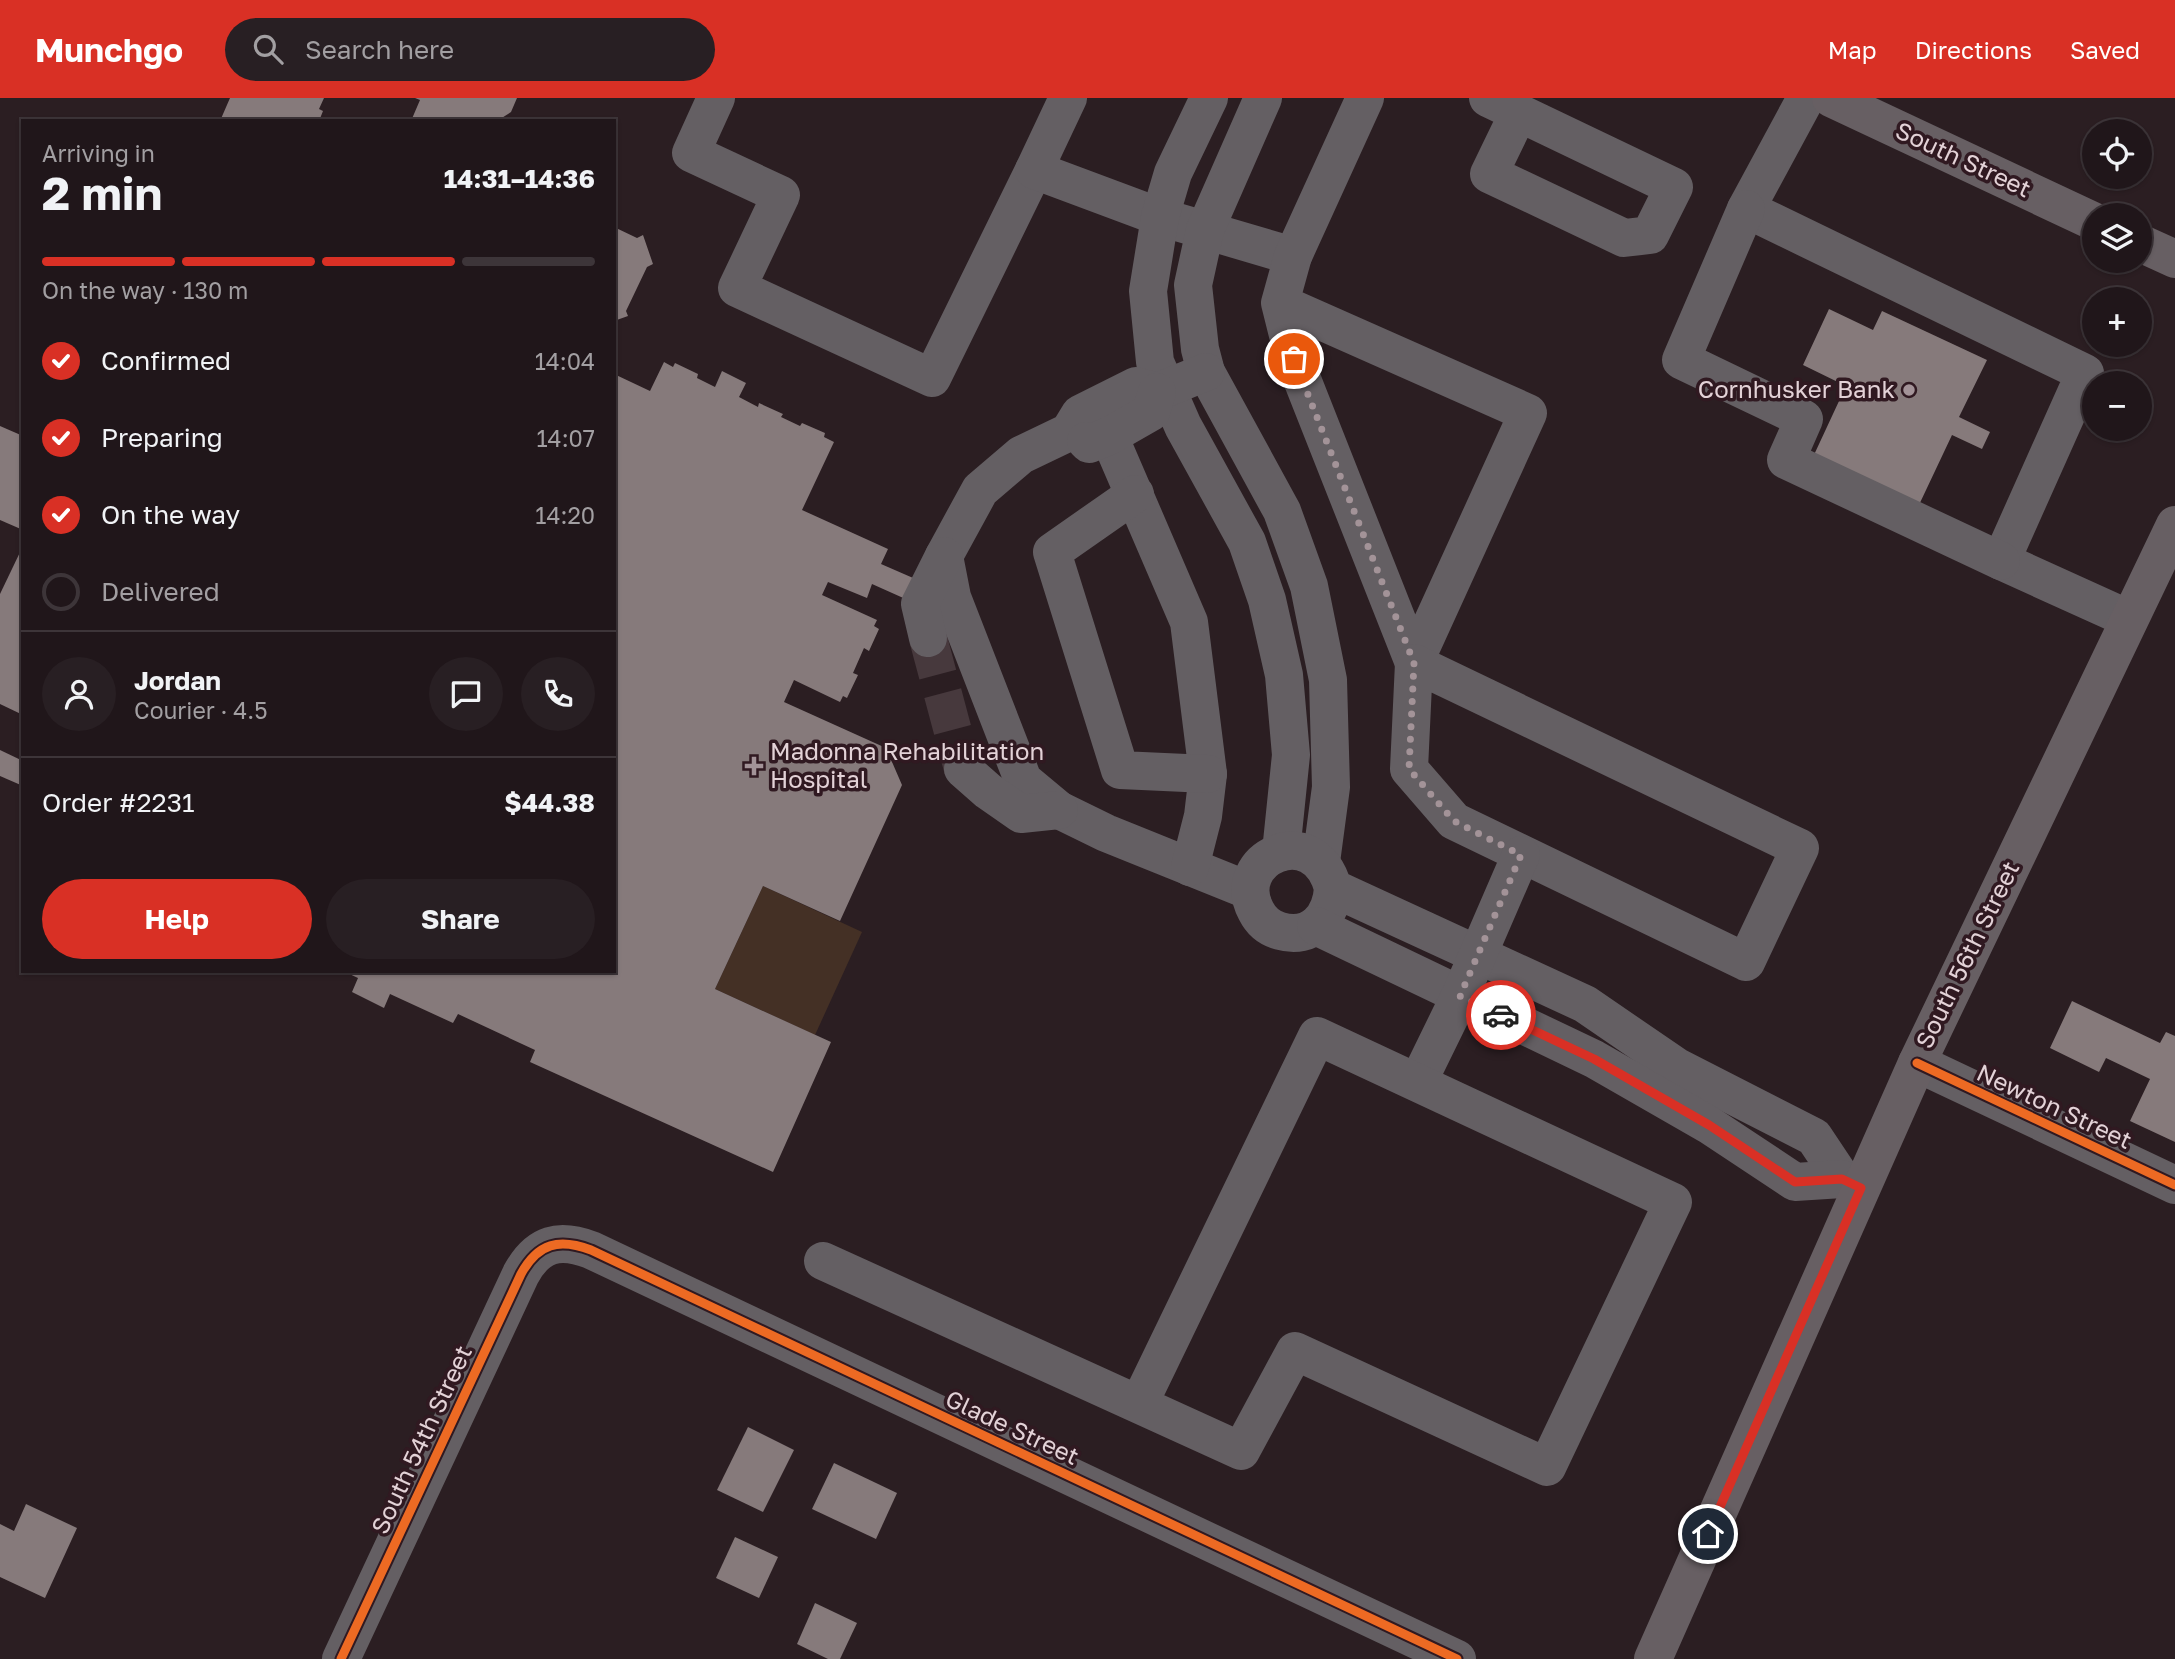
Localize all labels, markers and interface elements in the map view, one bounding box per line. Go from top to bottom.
search box [225,18,715,81]
text: Munchgo [35,30,183,69]
icon: search [249,30,287,68]
text: Search here [305,34,454,65]
text: Map [1828,35,1877,64]
text: Directions [1915,35,2032,64]
text: Saved [2070,35,2140,64]
street label: South Street [1891,115,2036,203]
map controls [2082,119,2152,441]
button: locate [2082,119,2152,189]
text: Arriving in [42,139,155,167]
text: 14:31–14:36 [444,163,595,194]
text: 2 min [42,165,162,220]
button: layers [2082,203,2152,273]
text: On the way · 130 m [42,276,248,304]
button: + [2082,287,2152,357]
pin [1264,329,1324,389]
icon: bag [1275,340,1313,378]
icon: check [42,342,80,380]
text: Confirmed [101,345,231,376]
text: 14:04 [535,347,595,375]
button: − [2082,371,2152,441]
place label: Cornhusker Bank [1698,374,1895,403]
marker: Cornhusker Bank [1901,382,1917,398]
icon: check [42,419,80,457]
text: Preparing [101,422,223,453]
text: 14:07 [536,424,595,452]
icon: check [42,496,80,534]
text: On the way [101,499,240,530]
text: 14:20 [535,501,595,529]
text: Delivered [101,576,220,607]
button: person [42,657,116,731]
button: chat [429,657,503,731]
button: phone [521,657,595,731]
text: Jordan [134,665,221,696]
text: Courier · 4.5 [134,696,267,724]
place label: Madonna Rehabilitation Hospital [770,736,1044,793]
marker: Madonna Rehabilitation Hospital [744,756,764,776]
text: Order #2231 [42,787,195,818]
text: $44.38 [504,787,595,818]
street label: South 56th Street [1909,856,2025,1053]
button: Help [42,879,312,959]
button: Share [326,879,595,959]
courier [1466,980,1536,1050]
icon: car [1482,996,1520,1034]
street label: Newton Street [1973,1057,2137,1154]
street label: South 54th Street [364,1341,477,1538]
street label: Glade Street [941,1383,1084,1470]
pin [1678,1504,1738,1564]
icon: home [1689,1515,1727,1553]

